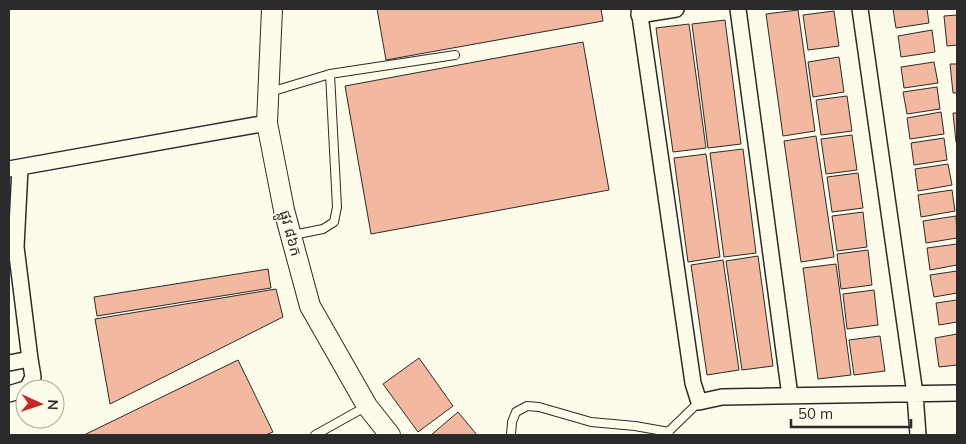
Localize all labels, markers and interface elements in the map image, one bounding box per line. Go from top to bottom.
street label: ផ្លូវ ៨៦ក [271,208,306,259]
north arrow [15,379,65,429]
scale bar [791,396,911,428]
text: N [44,399,62,410]
text: 50 m [798,404,833,423]

